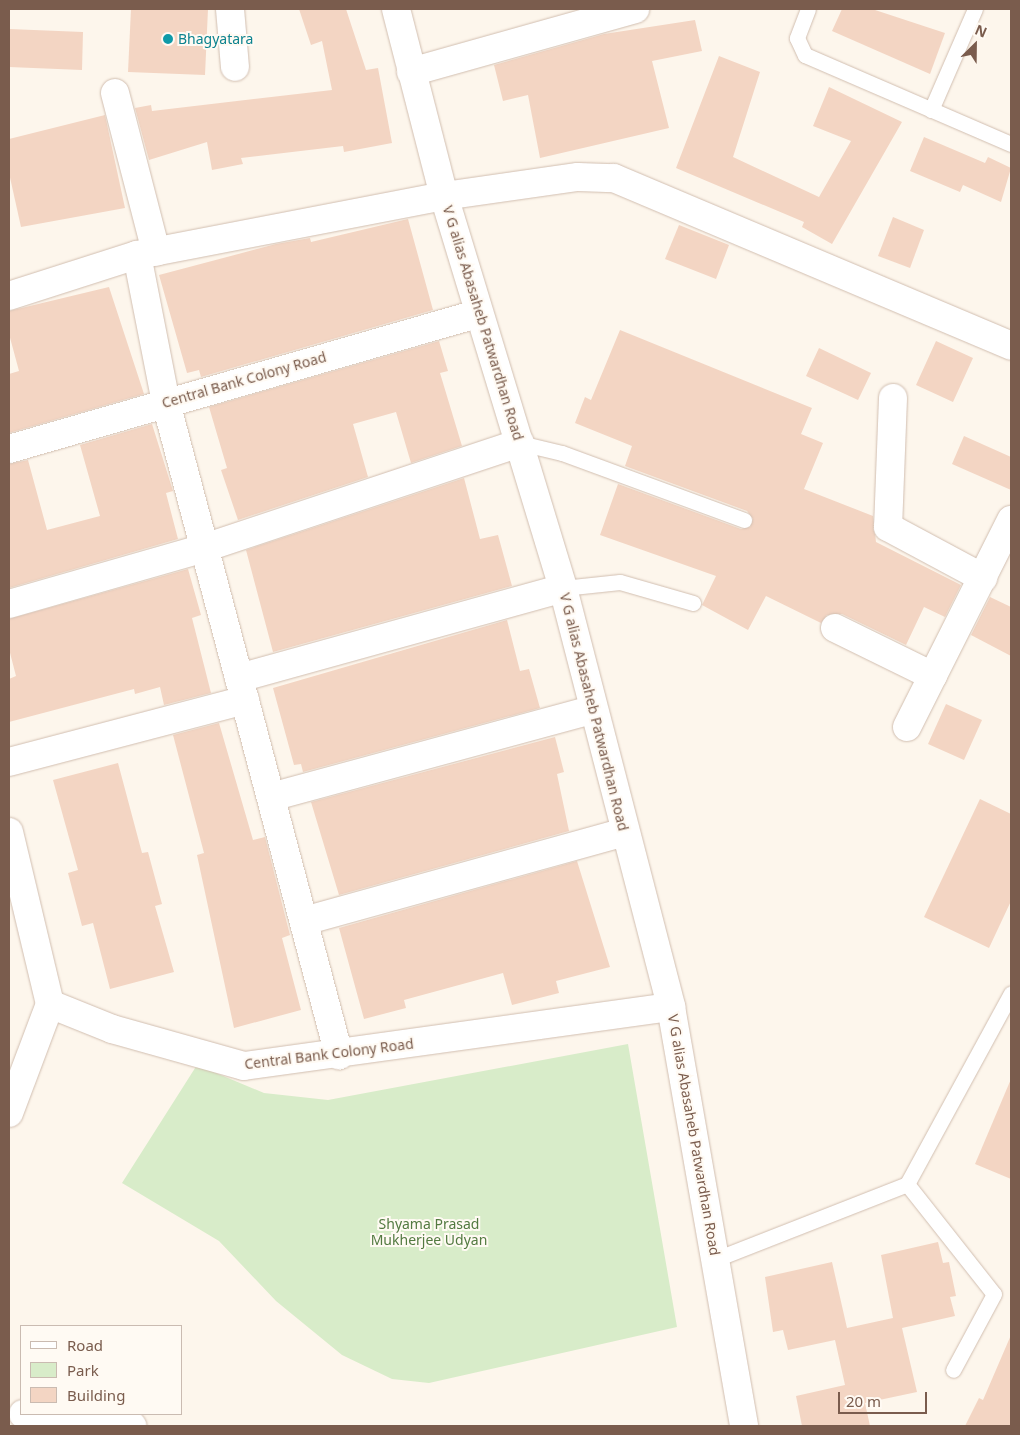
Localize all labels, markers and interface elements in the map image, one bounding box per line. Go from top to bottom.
north arrow [950,20,1000,70]
text: N [972,20,990,42]
place label: Bhagyatara [178,31,253,47]
marker: Bhagyatara [162,33,174,45]
street label: V G alias Abasaheb Patwardhan Road [439,204,527,442]
street label: Central Bank Colony Road [160,348,328,412]
street label: V G alias Abasaheb Patwardhan Road [556,591,632,833]
street label: V G alias Abasaheb Patwardhan Road [664,1013,724,1257]
street label: Central Bank Colony Road [243,1035,415,1073]
park label: Shyama Prasad Mukherjee Udyan [371,1216,487,1248]
legend [20,1325,182,1415]
text: Road [67,1335,103,1355]
text: Park [67,1360,99,1380]
scale bar [840,1382,929,1414]
text: Building [67,1385,125,1405]
text: 20 m [846,1391,881,1411]

